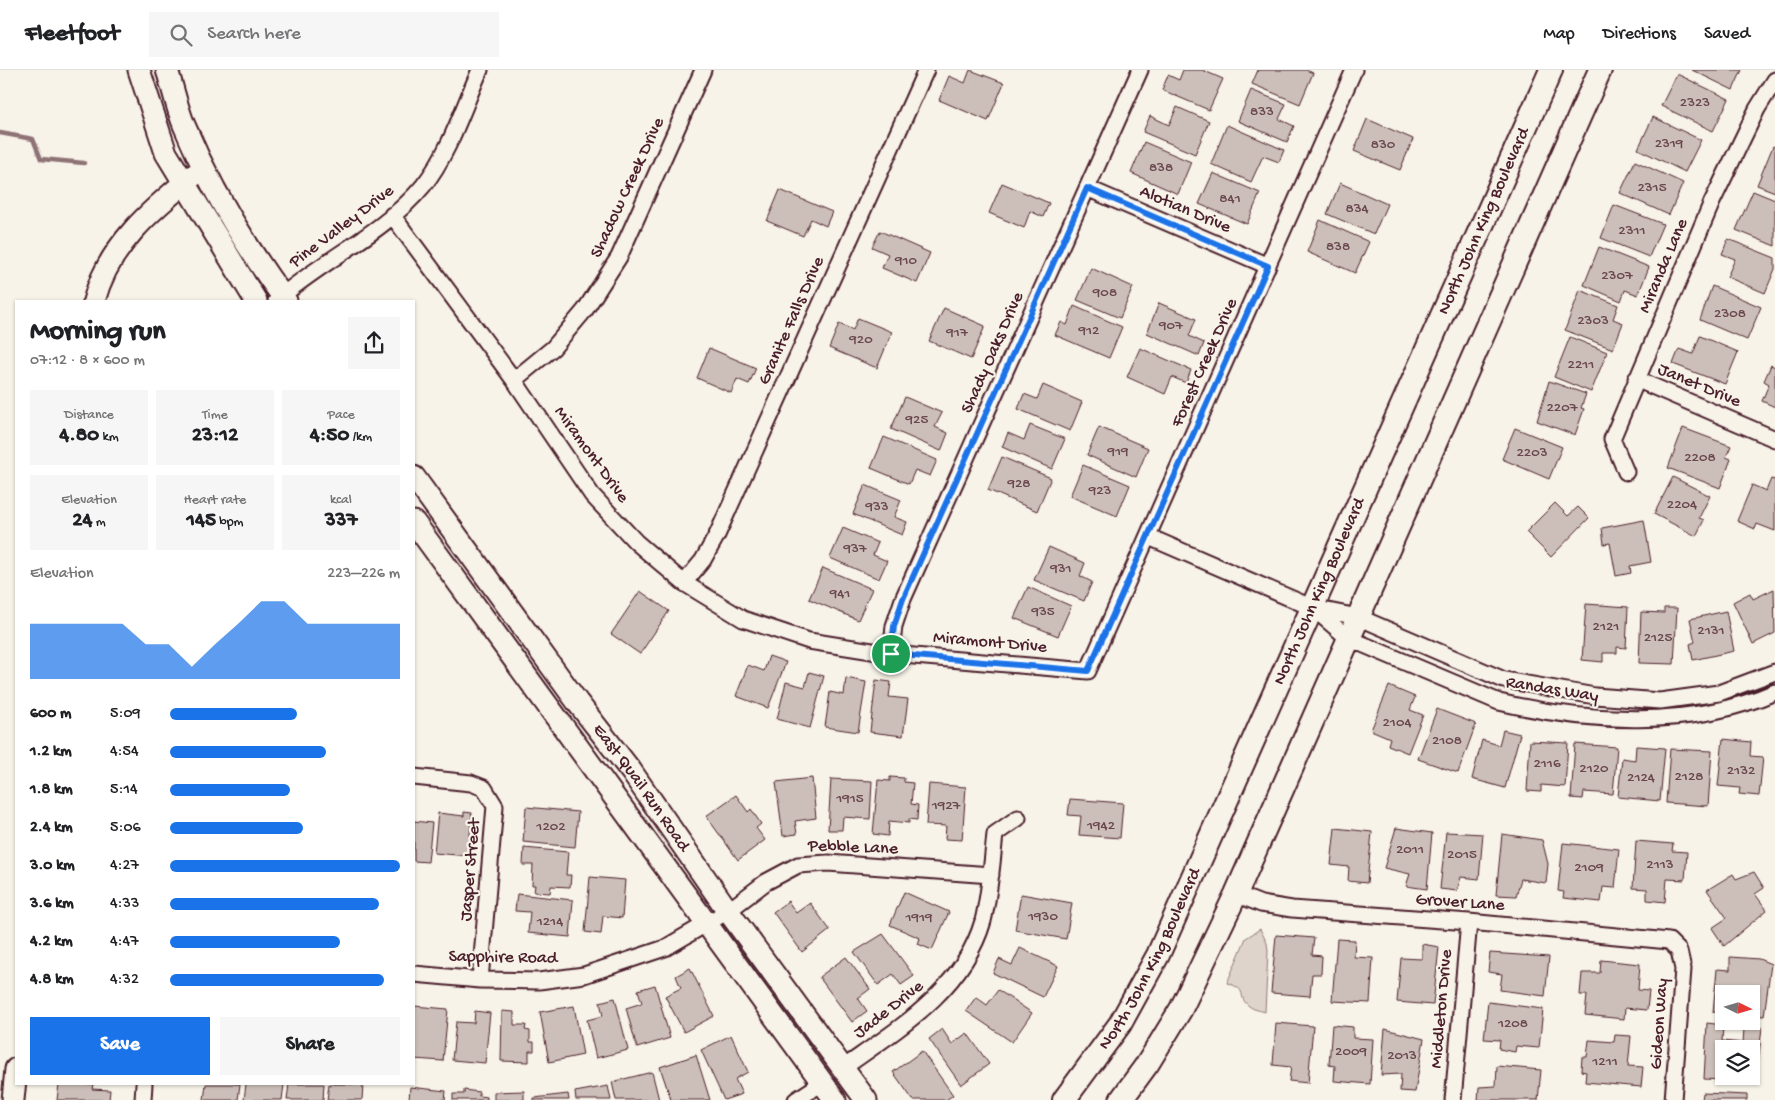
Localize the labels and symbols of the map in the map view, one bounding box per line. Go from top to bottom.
house number: 2323 [1680,94,1710,112]
house number: 833 [1250,103,1274,121]
street label: Shadow Creek Drive [586,114,670,261]
street label: North John King Boulevard [1433,123,1535,318]
house number: 2319 [1655,135,1684,153]
house number: 830 [1371,136,1396,154]
house number: 838 [1149,159,1173,177]
house number: 2315 [1637,179,1667,197]
street label: Pine Valley Drive [285,180,399,274]
street label: Alotian Drive [1136,181,1234,239]
house number: 841 [1219,190,1241,208]
house number: 834 [1345,200,1369,218]
street label: Miranda Lane [1635,215,1694,316]
house number: 2311 [1618,222,1646,240]
house number: 838 [1326,238,1350,256]
house number: 910 [894,252,918,270]
street label: Granite Falls Drive [754,253,830,388]
house number: 2307 [1601,267,1634,285]
house number: 908 [1092,284,1117,302]
street label: Shady Oaks Drive [957,288,1029,417]
street label: Forest Creek Drive [1167,295,1243,432]
house number: 2308 [1714,305,1746,323]
house number: 2303 [1577,312,1609,330]
house number: 907 [1158,317,1184,335]
house number: 912 [1078,322,1099,340]
house number: 917 [945,324,969,342]
house number: 920 [848,331,873,349]
house number: 2211 [1568,356,1594,374]
street label: Janet Drive [1654,359,1744,413]
house number: 2207 [1546,399,1579,417]
street label: Miramont Drive [549,403,633,508]
house number: 925 [905,411,928,429]
house number: 919 [1106,443,1129,461]
house number: 2203 [1516,444,1548,462]
house number: 2208 [1684,449,1716,467]
house number: 928 [1006,475,1031,493]
house number: 923 [1088,482,1112,500]
street label: North John King Boulevard [1269,493,1371,688]
house number: 2204 [1667,496,1697,514]
house number: 933 [864,498,889,516]
house number: 937 [842,540,868,558]
house number: 931 [1049,560,1072,578]
house number: 941 [829,585,850,603]
house number: 935 [1030,603,1055,621]
house number: 2121 [1593,618,1619,636]
house number: 2131 [1697,622,1725,640]
street label: Miramont Drive [932,628,1049,659]
house number: 2125 [1644,629,1672,647]
pin [870,633,912,675]
street label: Randas Way [1504,672,1600,708]
house number: 2104 [1382,714,1412,732]
street label: East Quail Run Road [588,720,695,857]
house number: 2108 [1432,732,1462,750]
house number: 2116 [1533,755,1561,773]
house number: 2120 [1579,760,1609,778]
house number: 2132 [1727,762,1755,780]
house number: 2128 [1675,768,1703,786]
house number: 2124 [1627,769,1655,787]
house number: 1915 [835,790,864,808]
house number: 1927 [931,797,962,815]
street label: Jasper Street [456,816,486,922]
house number: 1942 [1086,817,1115,835]
house number: 1202 [535,818,566,836]
street label: Pebble Lane [807,836,899,860]
house number: 2011 [1396,841,1424,859]
house number: 2015 [1447,846,1477,864]
house number: 2113 [1646,856,1674,874]
house number: 2109 [1574,859,1604,877]
street label: North John King Boulevard [1094,864,1206,1054]
street label: Grover Lane [1415,889,1506,917]
house number: 1930 [1027,908,1058,926]
house number: 1919 [904,909,933,927]
house number: 1214 [536,913,563,931]
street label: Sapphire Road [448,947,559,969]
street label: Middleton Drive [1426,948,1458,1069]
street label: Jade Drive [850,976,929,1044]
street label: Gideon Way [1646,978,1674,1070]
north arrow [1715,985,1760,1030]
house number: 1208 [1497,1015,1528,1033]
house number: 2009 [1335,1043,1367,1061]
house number: 2013 [1387,1047,1417,1065]
house number: 1211 [1591,1053,1618,1071]

